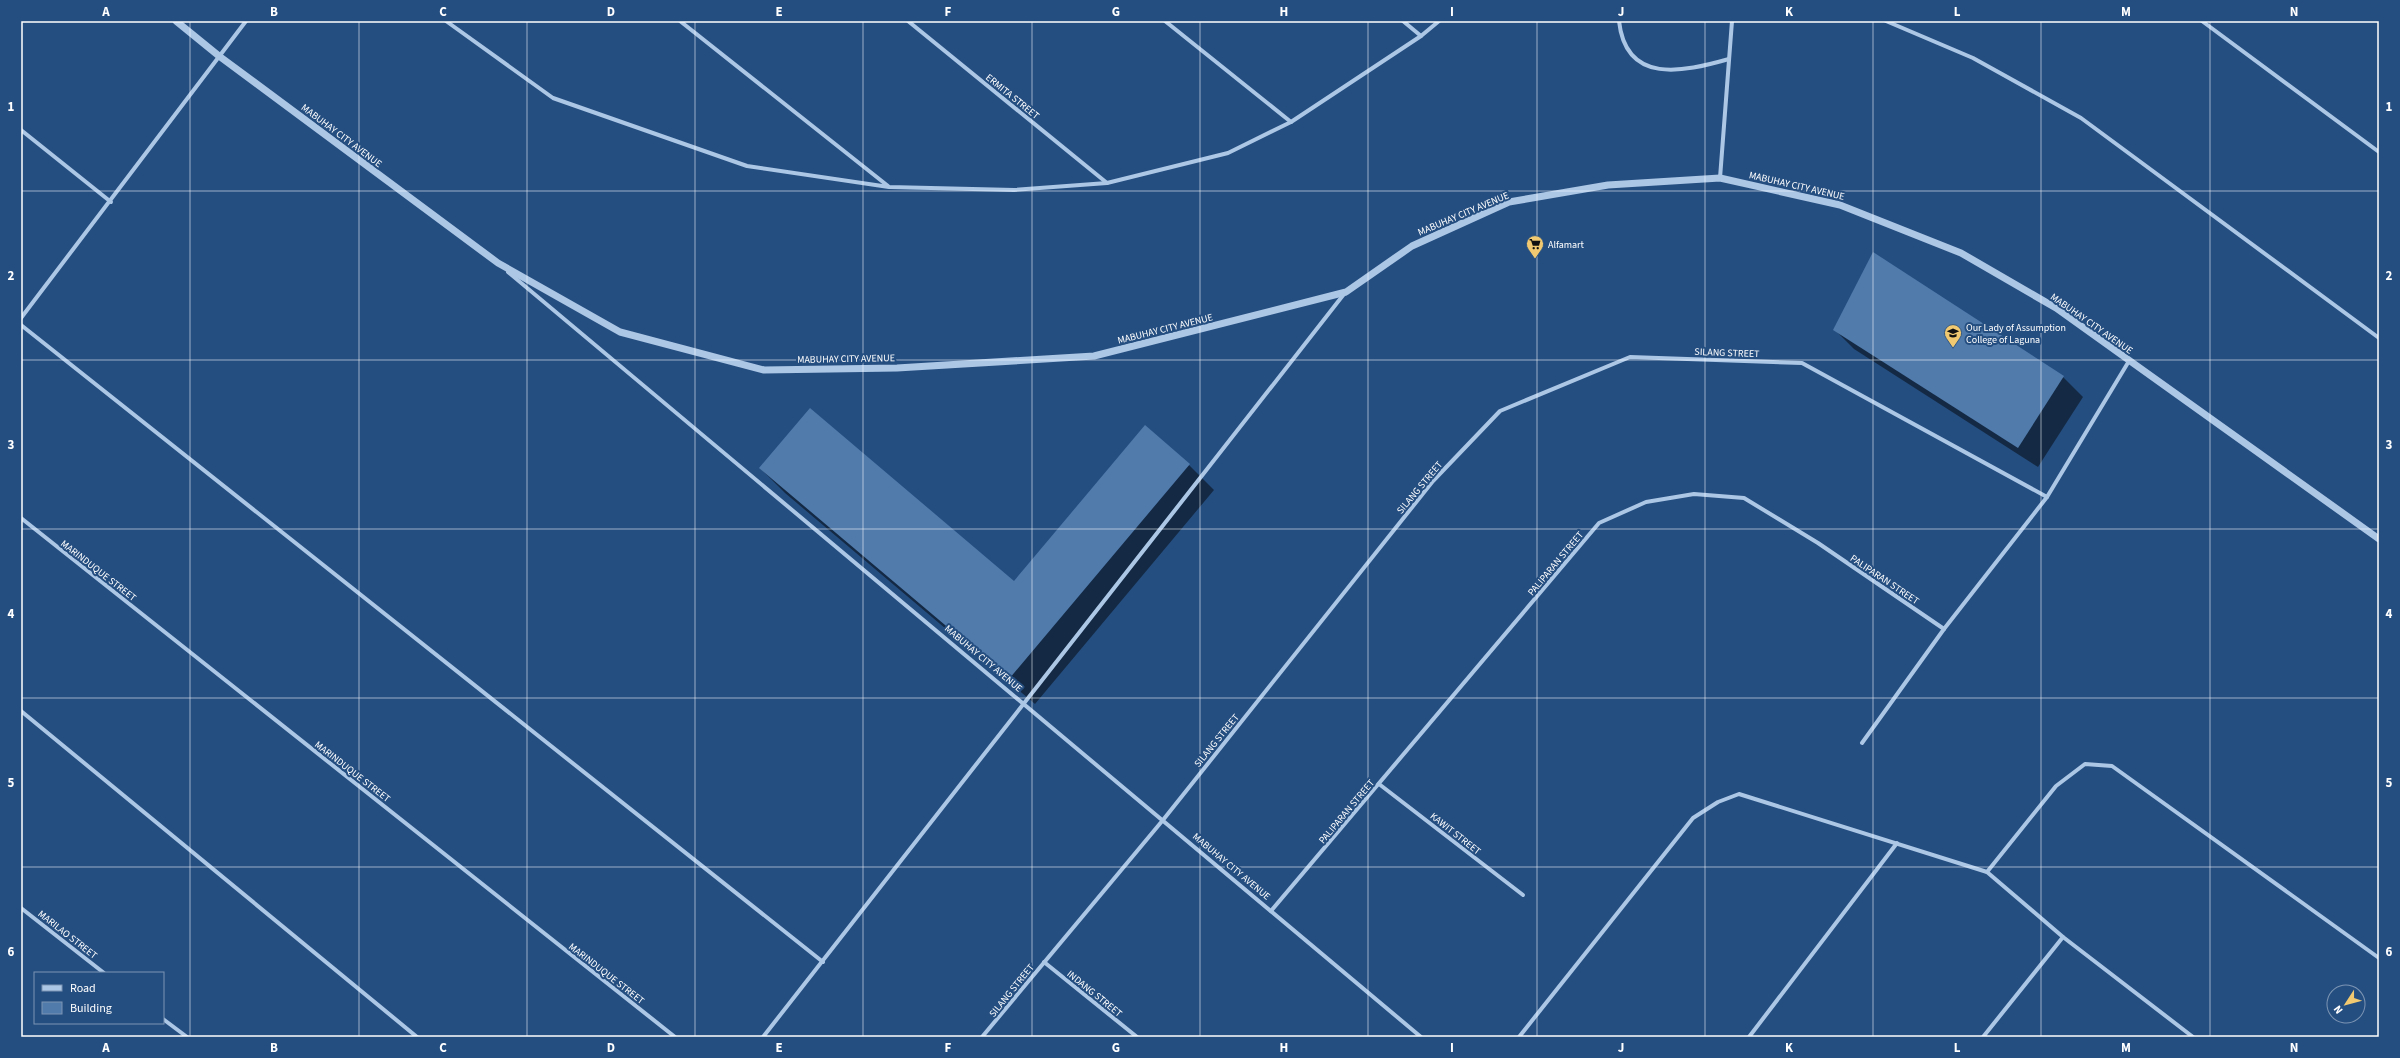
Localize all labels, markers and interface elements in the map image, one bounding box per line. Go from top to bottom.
text: A [101,3,110,21]
text: B [270,3,278,21]
text: C [439,3,447,21]
text: D [607,3,615,21]
text: E [775,3,783,21]
text: F [945,3,952,21]
text: G [1112,3,1120,21]
text: H [1280,3,1288,21]
text: I [1450,3,1454,21]
text: J [1618,3,1624,21]
text: K [1785,3,1794,21]
text: L [1954,3,1961,21]
text: M [2121,3,2131,21]
text: N [2290,3,2298,21]
street label: ERMITA STREET [983,71,1043,123]
text: 1 [8,98,15,116]
text: 1 [2386,98,2393,116]
street label: MABUHAY CITY AVENUE [298,101,385,171]
street label: MABUHAY CITY AVENUE [1748,168,1846,204]
street label: MABUHAY CITY AVENUE [1416,188,1511,239]
supermarket icon: Alfamart [1525,234,1545,259]
place label: Alfamart [1548,238,1585,252]
text: 2 [8,267,15,285]
text: 2 [2386,267,2393,285]
street label: MABUHAY CITY AVENUE [2047,290,2136,358]
street label: MABUHAY CITY AVENUE [1116,310,1214,348]
place label: Our Lady of Assumption College of Laguna [1966,321,2066,347]
school or university icon: Our Lady of Assumption College of Laguna [1943,323,1963,348]
street label: SILANG STREET [1694,345,1760,361]
street label: MABUHAY CITY AVENUE [797,351,895,367]
text: 3 [8,436,15,454]
text: 3 [2386,436,2393,454]
street label: SILANG STREET [1394,458,1446,517]
street label: PALIPARAN STREET [1525,528,1587,599]
street label: MARINDUQUE STREET [58,537,140,605]
street label: PALIPARAN STREET [1847,552,1922,608]
text: 4 [8,605,15,623]
text: 4 [2386,605,2393,623]
street label: MABUHAY CITY AVENUE [941,622,1025,696]
street label: SILANG STREET [1191,710,1243,770]
street label: MARINDUQUE STREET [312,738,394,806]
text: 5 [8,774,15,792]
text: 5 [2386,774,2393,792]
street label: PALIPARAN STREET [1316,776,1378,847]
street label: KAWIT STREET [1427,809,1484,858]
street label: MABUHAY CITY AVENUE [1189,830,1273,904]
street label: MARILAO STREET [35,907,101,963]
street label: MARINDUQUE STREET [566,940,648,1008]
text: 6 [8,943,15,961]
text: 6 [2386,943,2393,961]
street label: SILANG STREET [986,960,1038,1020]
street label: INDANG STREET [1064,967,1125,1021]
legend [34,972,164,1024]
text: Road [70,980,96,997]
north arrow [2326,984,2366,1024]
text: Building [70,1000,112,1017]
text: N [2330,1002,2347,1017]
text: A [101,1039,110,1057]
text: B [270,1039,278,1057]
text: C [439,1039,447,1057]
text: D [607,1039,615,1057]
text: E [775,1039,783,1057]
text: F [945,1039,952,1057]
text: G [1112,1039,1120,1057]
text: H [1280,1039,1288,1057]
text: I [1450,1039,1454,1057]
text: J [1618,1039,1624,1057]
text: K [1785,1039,1794,1057]
text: L [1954,1039,1961,1057]
text: M [2121,1039,2131,1057]
text: N [2290,1039,2298,1057]

